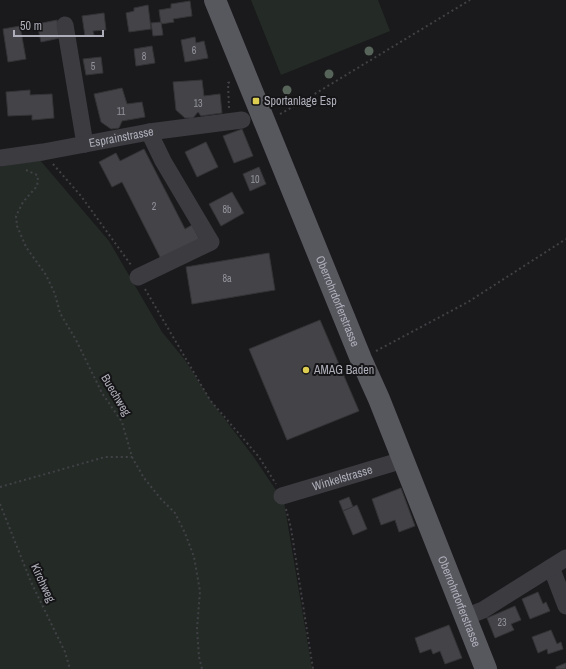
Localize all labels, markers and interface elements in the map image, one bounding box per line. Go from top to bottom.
scale bar [14,12,103,38]
text: 50 m [20,18,42,34]
house number: 6 [192,44,197,57]
house number: 8 [142,50,147,63]
house number: 5 [91,60,96,73]
place label: Sportanlage Esp [264,93,337,109]
marker: Sportanlage Esp [251,96,261,106]
house number: 13 [193,97,203,110]
house number: 11 [117,105,126,118]
street label: Esprainstrasse [87,123,155,151]
house number: 10 [250,173,260,186]
house number: 2 [152,200,157,213]
house number: 8b [222,203,232,216]
street label: Oberrohrdorferstrasse [312,253,363,349]
house number: 8a [222,272,232,285]
place label: AMAG Baden [313,362,374,378]
marker: AMAG Baden [301,365,311,375]
street label: Buechweg [97,371,135,419]
street label: Winkelstrasse [310,462,374,495]
street label: Oberrohrdorferstrasse [434,553,484,649]
street label: Kirchweg [27,561,59,605]
house number: 23 [497,616,507,629]

